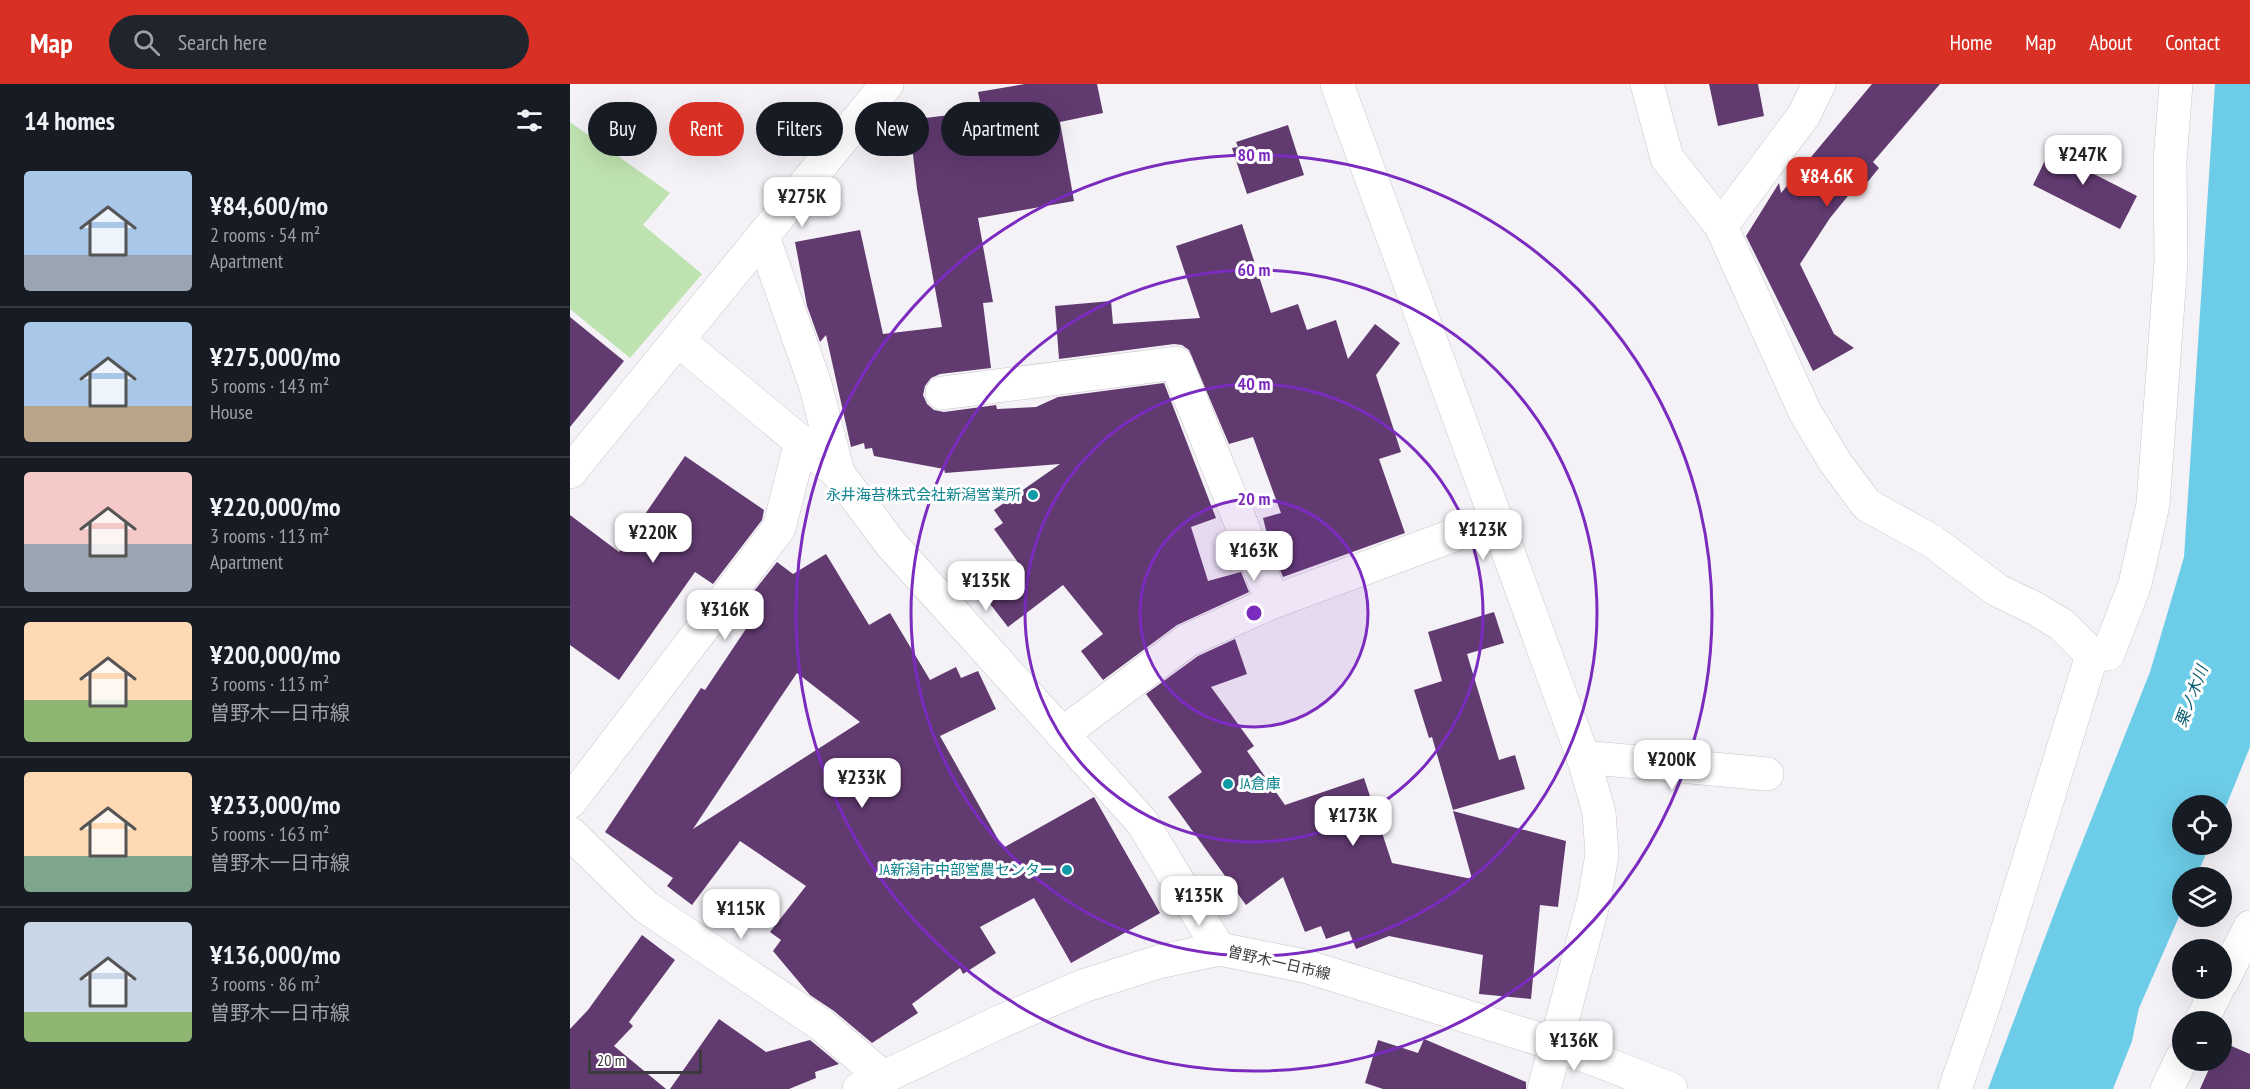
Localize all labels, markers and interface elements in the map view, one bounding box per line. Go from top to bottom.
search box [109,15,529,69]
text: Map [30,24,73,61]
icon: search [130,26,163,59]
text: Search here [178,28,267,56]
text: Home [1950,29,1992,56]
text: Map [2025,29,2056,56]
text: About [2089,29,2132,56]
text: Contact [2165,29,2220,56]
chip: Buy [588,102,657,156]
chip: Rent [669,102,744,156]
chip: Filters [756,102,843,156]
chip: New [855,102,929,156]
chip: Apartment [941,102,1060,156]
text: 14 homes [24,104,115,137]
icon: filters [513,104,546,137]
pin: ¥247K [2041,135,2125,186]
text: ¥247K [2059,141,2107,167]
text: 80 m [1238,143,1270,166]
pin: ¥84.6K [1778,157,1876,208]
text: ¥84.6K [1801,163,1853,189]
pin: ¥275K [760,177,844,228]
text: ¥275K [778,183,826,209]
text: ¥84,600/mo [210,189,328,222]
icon: home [72,195,144,267]
text: 2 rooms · 54 m² [210,222,320,248]
text: Apartment [210,248,283,274]
text: 60 m [1238,258,1270,281]
text: ¥275,000/mo [210,340,341,373]
icon: home [72,346,144,418]
text: 40 m [1238,372,1270,395]
text: 5 rooms · 143 m² [210,373,329,399]
text: House [210,399,253,425]
place label: 永井海苔株式会社新潟営業所 [826,485,1021,504]
text: 20 m [1238,487,1270,510]
marker: 永井海苔株式会社新潟営業所 [1026,488,1040,502]
text: ¥220,000/mo [210,490,341,523]
icon: home [72,496,144,568]
pin: ¥123K [1441,510,1525,561]
pin: ¥220K [611,513,695,564]
text: ¥123K [1459,516,1507,542]
text: ¥220K [629,519,677,545]
text: 3 rooms · 113 m² [210,523,329,549]
pin: ¥163K [1212,531,1296,582]
text: ¥163K [1230,537,1278,563]
text: Apartment [210,549,283,575]
pin: ¥135K [944,561,1028,612]
text: ¥135K [962,567,1010,593]
pin: ¥316K [683,590,767,641]
text: ¥316K [701,596,749,622]
centre of rings [1244,603,1264,623]
text: ¥200,000/mo [210,638,341,671]
icon: home [72,646,144,718]
water label: 栗ノ木川 [2170,661,2213,729]
text: 3 rooms · 113 m² [210,671,329,697]
text: 曽野木一日市線 [210,700,350,726]
pin: ¥200K [1630,740,1714,791]
text: ¥200K [1648,746,1696,772]
pin: ¥233K [820,758,904,809]
text: ¥233K [838,764,886,790]
place label: JA倉庫 [1239,774,1281,793]
marker: JA倉庫 [1221,777,1235,791]
text: ¥233,000/mo [210,788,341,821]
map controls [2172,795,2232,1071]
button: locate [2172,795,2232,855]
icon: home [72,796,144,868]
pin: ¥173K [1311,796,1395,847]
text: ¥173K [1329,802,1377,828]
text: 5 rooms · 163 m² [210,821,329,847]
text: 曽野木一日市線 [210,850,350,876]
place label: JA新潟市中部営農センター [878,860,1055,879]
marker: JA新潟市中部営農センター [1060,863,1074,877]
button: layers [2172,867,2232,927]
pin: ¥135K [1157,876,1241,927]
text: ¥135K [1175,882,1223,908]
pin: ¥115K [699,889,783,940]
text: ¥115K [717,895,765,921]
text: ¥136,000/mo [210,938,341,971]
button: + [2172,939,2232,999]
street label: 曽野木一日市線 [1226,941,1332,984]
icon: home [72,946,144,1018]
text: 3 rooms · 86 m² [210,971,320,997]
text: 曽野木一日市線 [210,1000,350,1026]
button: − [2172,1011,2232,1071]
pin: ¥136K [1532,1021,1616,1072]
text: ¥136K [1550,1027,1598,1053]
scale bar [588,1047,702,1074]
text: 20 m [597,1050,625,1070]

